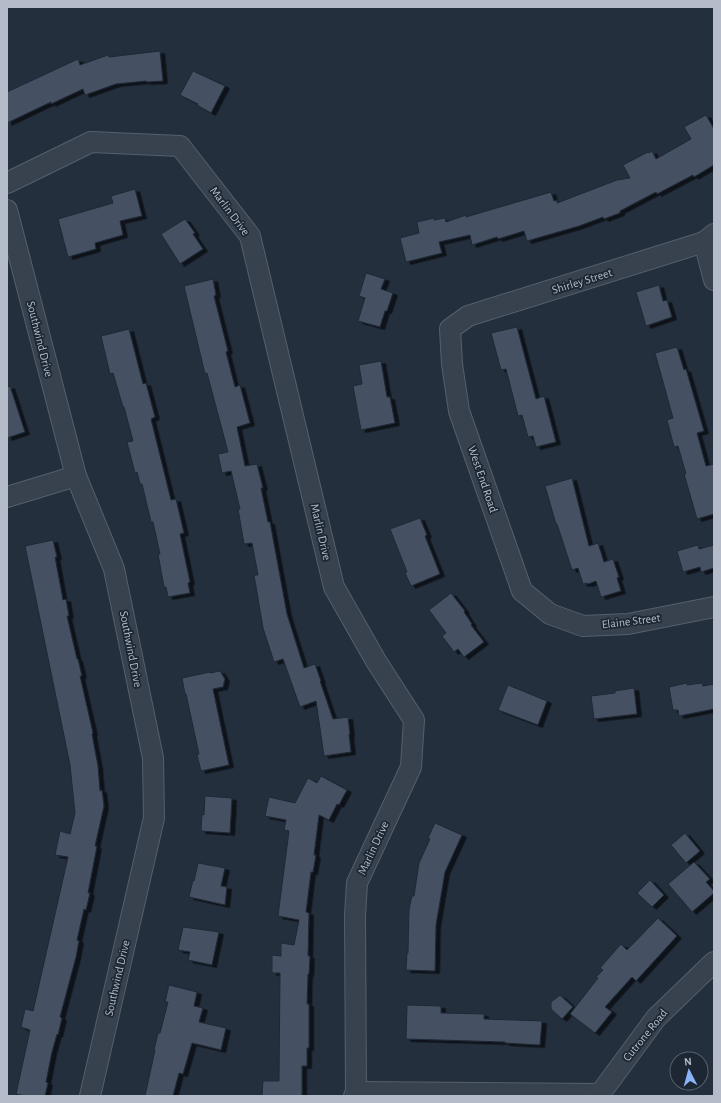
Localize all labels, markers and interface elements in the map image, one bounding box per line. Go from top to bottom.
street label: Marlin Drive [208,184,252,238]
street label: Shirley Street [550,266,614,297]
street label: Southwind Drive [25,300,55,378]
street label: West End Road [466,444,500,514]
street label: Marlin Drive [309,503,333,561]
street label: Southwind Drive [118,610,144,688]
street label: Elaine Street [601,611,661,631]
street label: Marlin Drive [355,819,391,877]
street label: Southwind Drive [102,939,132,1017]
street label: Cutrone Road [620,1007,670,1063]
north arrow [669,1051,709,1091]
text: N [684,1056,692,1067]

